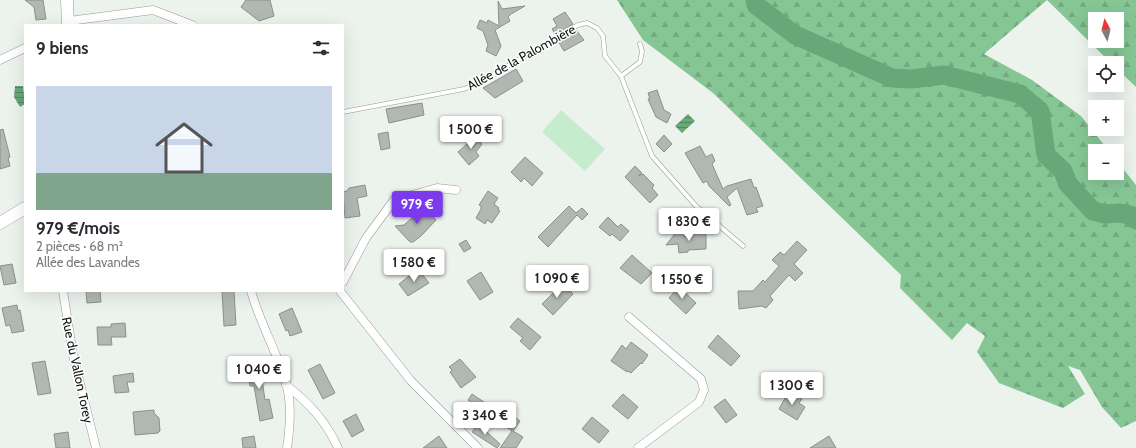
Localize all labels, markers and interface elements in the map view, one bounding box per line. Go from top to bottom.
north arrow [1088,12,1124,48]
map controls [1088,12,1124,180]
street label: Allée de la Palombière [464,20,578,93]
icon: filters [310,37,332,59]
text: 9 biens [36,38,89,58]
button: locate [1088,56,1124,92]
button: + [1088,100,1124,136]
icon: home [148,112,220,184]
pin: 1 500 € [434,116,508,150]
text: 1 500 € [449,121,493,137]
button: − [1088,144,1124,180]
pin: 979 € [389,191,445,225]
text: 979 € [401,196,433,212]
pin: 1 830 € [652,208,726,242]
text: 1 830 € [667,213,711,229]
text: 979 €/mois [36,218,120,238]
text: 2 pièces · 68 m² [36,238,123,254]
pin: 1 580 € [377,249,451,283]
text: Allée des Lavandes [36,254,140,270]
text: 1 580 € [393,254,436,270]
pin: 1 090 € [520,265,594,299]
pin: 1 550 € [645,266,719,300]
text: 1 090 € [535,270,579,286]
text: 1 550 € [661,271,703,287]
street label: Rue du Vallon Torey [59,315,97,425]
pin: 1 040 € [222,356,296,390]
text: 1 040 € [236,361,282,377]
pin: 1 300 € [755,372,829,406]
text: 1 300 € [770,377,814,393]
pin: 3 340 € [448,402,522,436]
text: 3 340 € [462,407,508,423]

